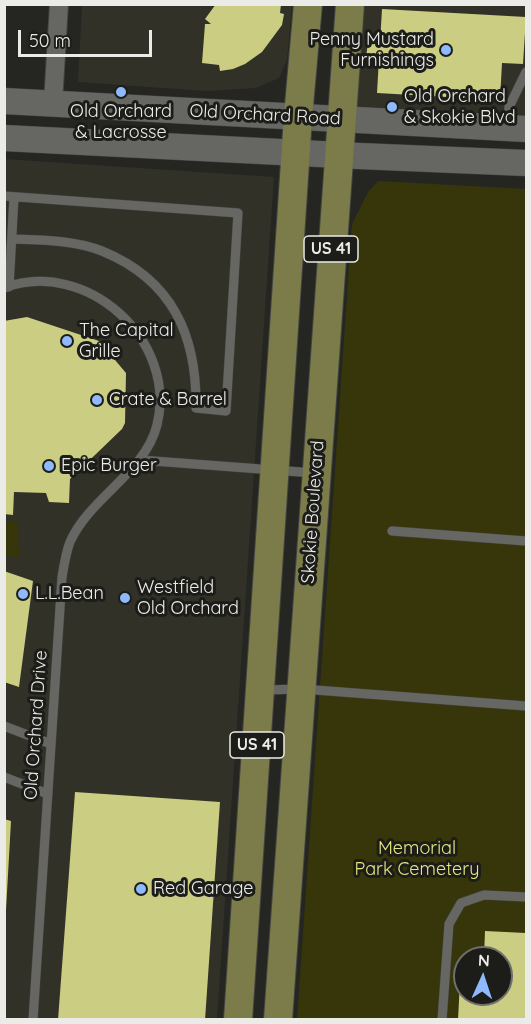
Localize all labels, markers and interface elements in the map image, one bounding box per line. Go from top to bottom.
scale bar [21,18,154,56]
text: 50 m [29,29,71,52]
place label: Penny Mustard Furnishings [309,29,434,72]
marker: Penny Mustard Furnishings [439,43,453,57]
marker: Old Orchard & Lacrosse [114,85,128,99]
place label: Old Orchard & Skokie Blvd [404,86,516,128]
street label: Old Orchard Road [189,100,341,130]
marker: Old Orchard & Skokie Blvd [385,100,399,114]
place label: Old Orchard & Lacrosse [70,101,172,144]
road number: US 41 [304,236,358,262]
place label: The Capital Grille [79,320,174,362]
marker: The Capital Grille [60,334,74,348]
place label: Crate & Barrel [109,389,227,411]
marker: Crate & Barrel [90,393,104,407]
street label: Skokie Boulevard [297,440,329,584]
place label: Epic Burger [61,455,157,477]
marker: Epic Burger [42,459,56,473]
place label: Westfield Old Orchard [137,577,239,620]
place label: L.L.Bean [35,583,104,605]
marker: L.L.Bean [16,587,30,601]
marker: Westfield Old Orchard [118,591,132,605]
street label: Old Orchard Drive [20,649,52,801]
road number: US 41 [230,732,284,758]
park label: Memorial Park Cemetery [355,838,479,880]
place label: Red Garage [153,878,253,900]
marker: Red Garage [134,882,148,896]
north arrow [453,946,513,1006]
text: N [477,950,490,970]

